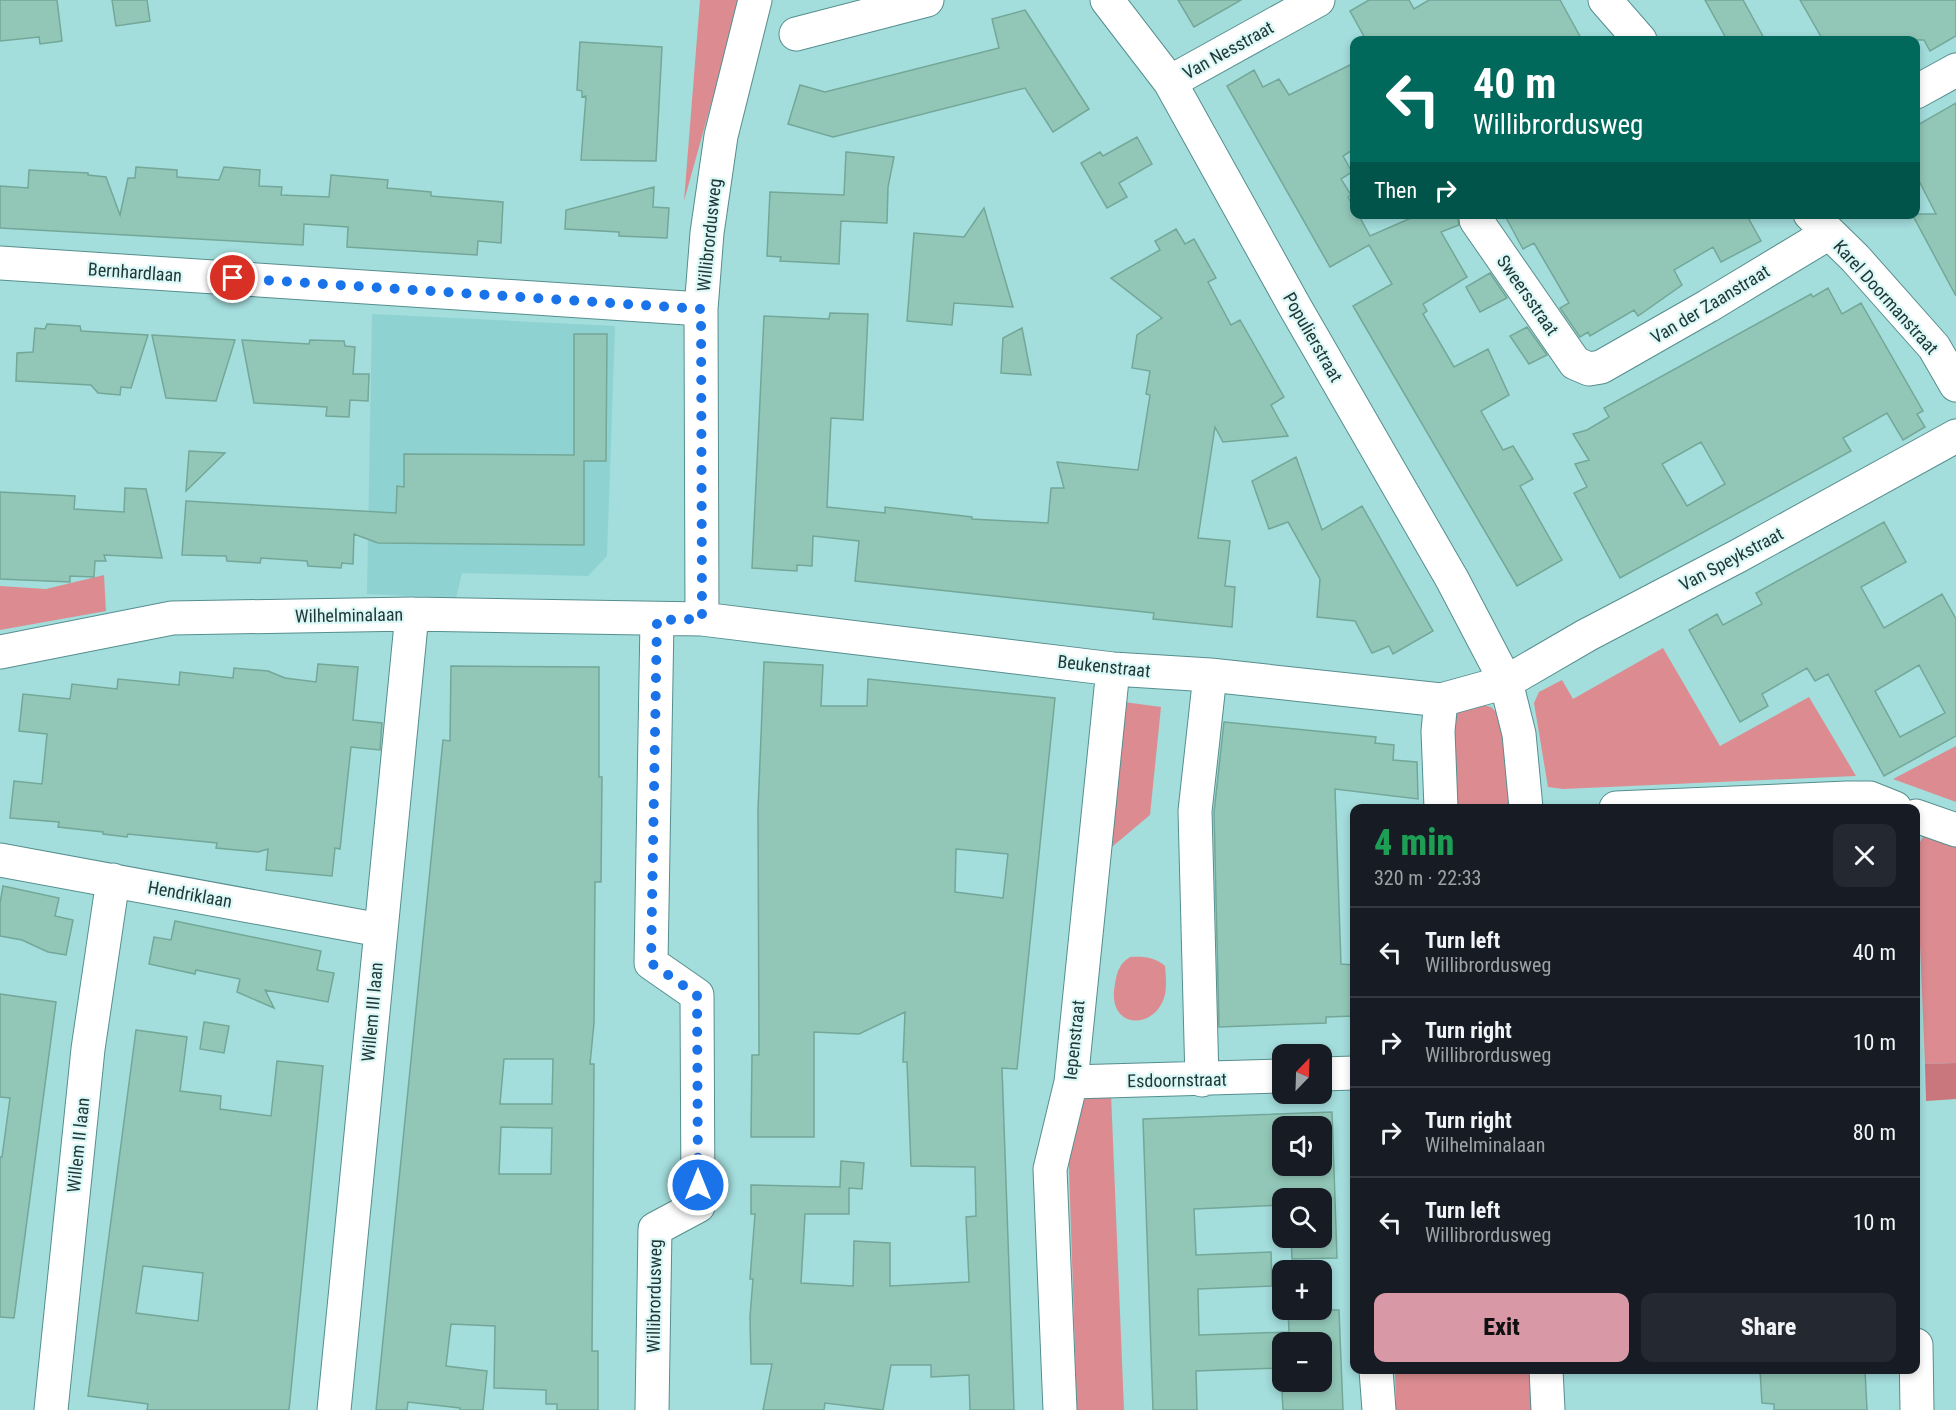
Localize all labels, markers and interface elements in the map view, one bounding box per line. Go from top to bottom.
street label: Van Nesstraat [1179,17,1277,83]
text: 40 m [1473,59,1556,108]
icon: left [1374,60,1452,138]
text: Willibrordusweg [1473,109,1643,141]
icon: right [1429,174,1462,207]
street label: Willibrordusweg [693,177,725,293]
text: Then [1374,178,1417,203]
street label: Karel Doormanstraat [1829,236,1943,358]
street label: Sweersstraat [1493,251,1563,339]
pin [207,252,258,303]
street label: Bernhardlaan [87,258,183,286]
street label: Van der Zaanstraat [1647,260,1773,348]
icon: arrive [216,261,249,294]
street label: Populierstraat [1279,288,1347,386]
street label: Van Speykstraat [1676,523,1786,595]
street label: Wilhelminalaan [295,604,403,626]
street label: Beukenstraat [1057,651,1151,681]
text: 4 min [1374,822,1454,864]
button: close [1833,824,1896,887]
text: 320 m · 22:33 [1374,866,1481,890]
street label: Hendriklaan [146,876,234,912]
text: Turn left [1425,928,1500,953]
icon: left [1374,936,1407,969]
text: 40 m [1853,940,1896,965]
text: Willibrordusweg [1425,953,1551,977]
street label: Willem III laan [357,961,387,1063]
street label: Iepenstraat [1059,999,1089,1081]
text: Turn right [1425,1018,1512,1043]
icon: right [1374,1026,1407,1059]
text: 10 m [1853,1030,1896,1055]
text: Willibrordusweg [1425,1043,1551,1067]
north arrow [1272,1044,1332,1104]
map controls [1272,1044,1332,1392]
street label: Esdoornstraat [1127,1069,1227,1091]
street label: Willem II laan [63,1096,93,1194]
text: Turn right [1425,1108,1512,1133]
button: sound [1272,1116,1332,1176]
icon: right [1374,1116,1407,1149]
text: 80 m [1853,1120,1896,1145]
text: Wilhelminalaan [1425,1133,1545,1157]
position arrow [666,1153,730,1217]
button: search [1272,1188,1332,1248]
text: Turn left [1425,1198,1500,1223]
icon: left [1374,1206,1407,1239]
text: 10 m [1853,1210,1896,1235]
text: Willibrordusweg [1425,1223,1551,1247]
street label: Willibrordusweg [643,1239,665,1353]
button: + [1272,1260,1332,1320]
button: Exit [1374,1293,1629,1362]
button: Share [1641,1293,1896,1362]
button: − [1272,1332,1332,1392]

